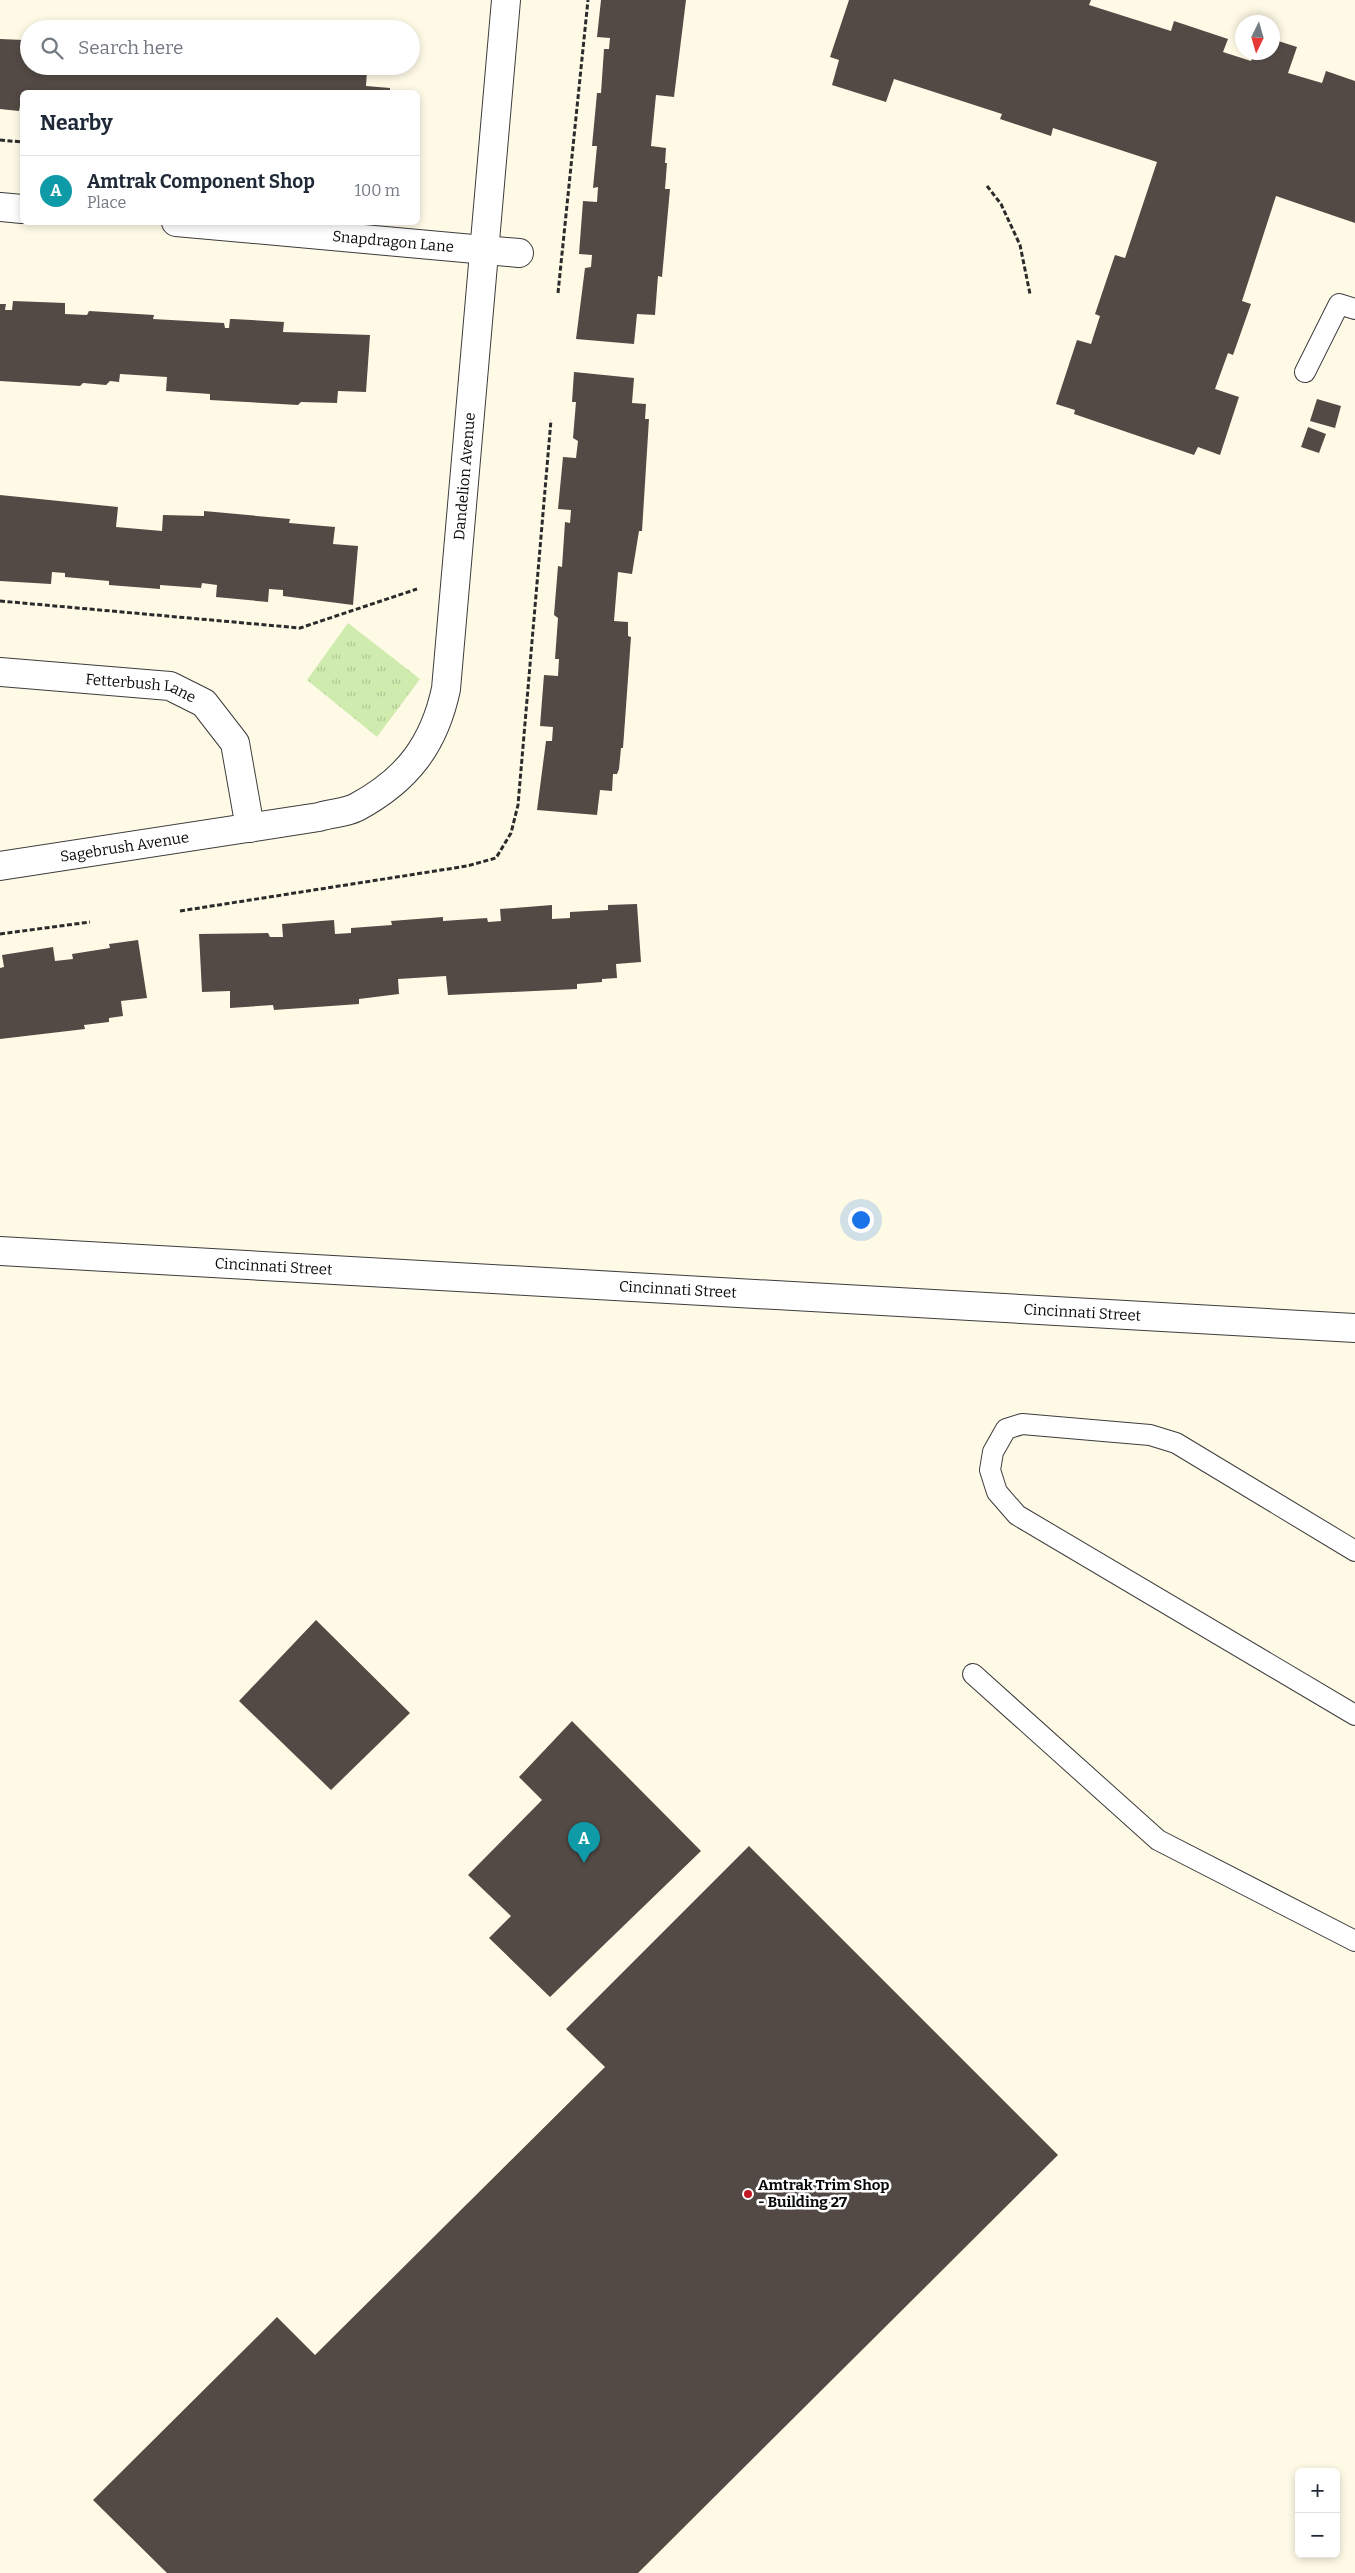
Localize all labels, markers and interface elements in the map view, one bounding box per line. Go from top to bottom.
north arrow [1235,15,1280,60]
search box [20,20,420,75]
icon: search [38,34,66,62]
text: Search here [78,36,183,59]
text: Nearby [40,110,113,136]
text: Amtrak Component Shop [87,170,315,193]
text: A [50,181,62,200]
text: 100 m [355,181,400,200]
text: Place [87,193,126,212]
street label: Snapdragon Lane [332,227,455,256]
street label: Dandelion Avenue [450,412,479,541]
street label: Fetterbush Lane [85,670,199,706]
street label: Sagebrush Avenue [59,828,190,866]
your location [848,1207,874,1233]
street label: Cincinnati Street [214,1254,333,1279]
street label: Cincinnati Street [619,1277,738,1302]
street label: Cincinnati Street [1023,1300,1142,1325]
pin: A [568,1822,600,1863]
place label: Amtrak Trim Shop - Building 27 [758,2176,889,2211]
marker: Amtrak Trim Shop - Building 27 [742,2188,754,2200]
map controls [1295,2468,1340,2558]
button: + [1295,2468,1340,2513]
button: − [1295,2513,1340,2558]

